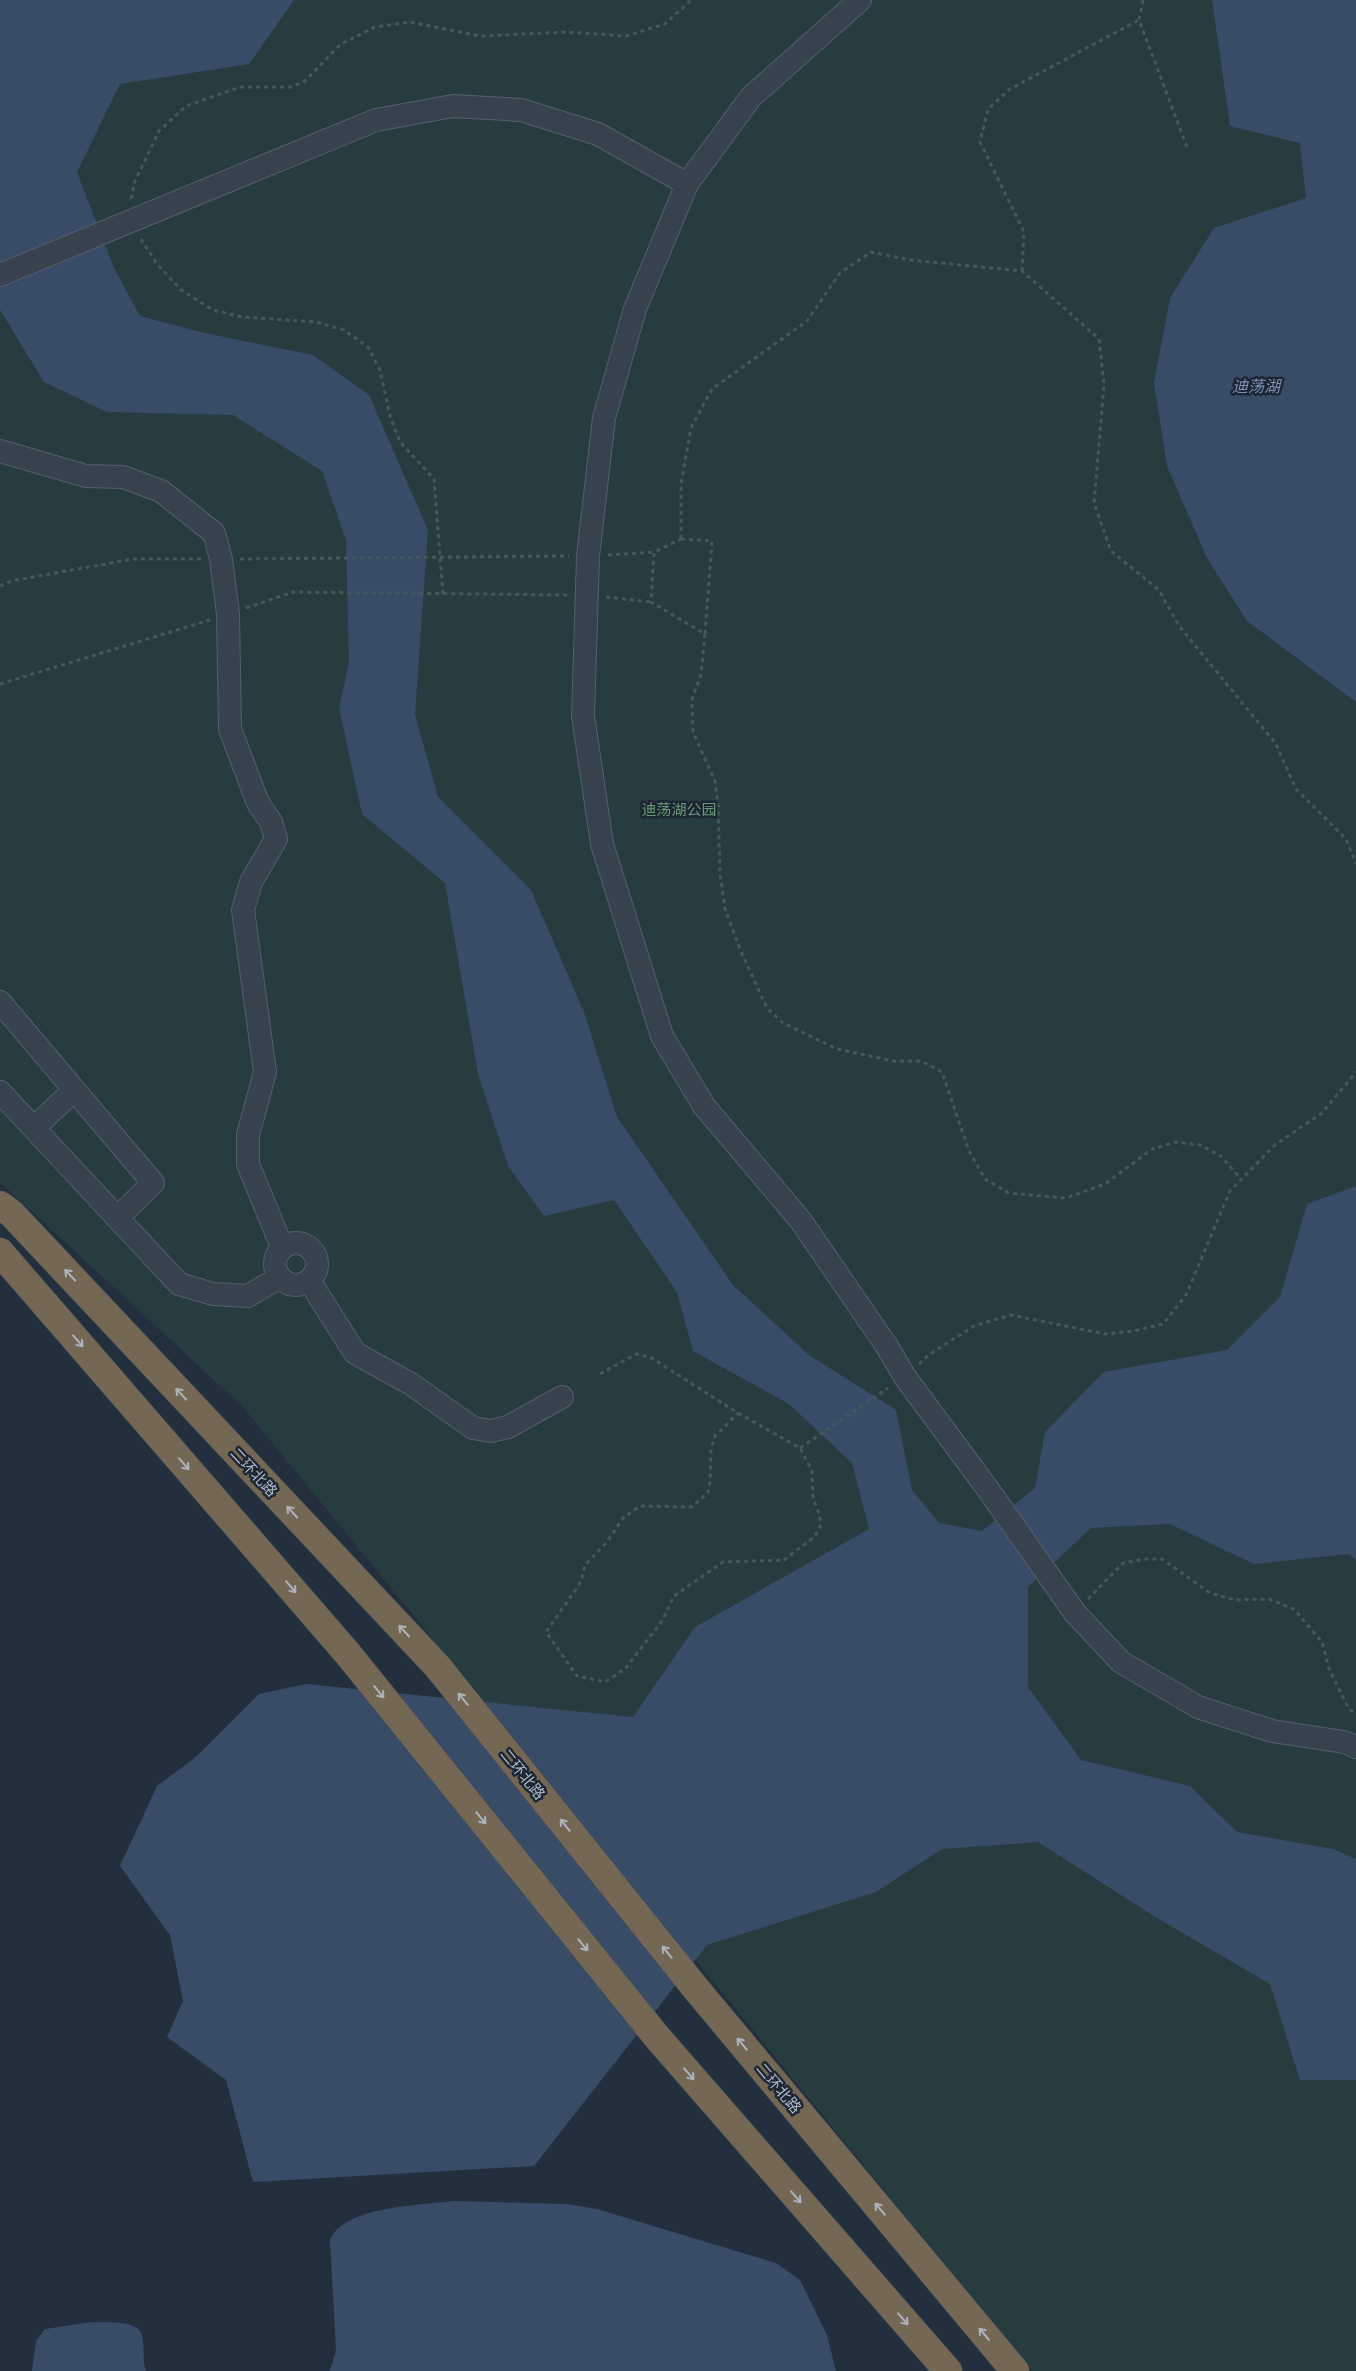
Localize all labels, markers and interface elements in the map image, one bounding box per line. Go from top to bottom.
water label: 迪荡湖 [1232,375,1283,398]
park label: 迪荡湖公园 [641,799,717,820]
one-way arrow [64,1269,76,1282]
one-way arrow [73,1335,84,1348]
one-way arrow [175,1387,187,1400]
street label: 二环北路 [226,1443,282,1501]
one-way arrow [179,1458,190,1471]
one-way arrow [286,1506,298,1519]
one-way arrow [285,1581,296,1594]
one-way arrow [398,1624,410,1637]
one-way arrow [373,1685,384,1698]
one-way arrow [458,1693,469,1706]
street label: 二环北路 [496,1744,550,1804]
one-way arrow [475,1812,486,1825]
one-way arrow [559,1819,570,1832]
one-way arrow [577,1938,588,1951]
one-way arrow [661,1946,672,1959]
one-way arrow [737,2038,748,2051]
street label: 二环北路 [752,2058,806,2118]
one-way arrow [683,2067,694,2080]
one-way arrow [790,2190,802,2203]
one-way arrow [875,2203,886,2216]
one-way arrow [897,2312,908,2325]
one-way arrow [978,2327,990,2340]

